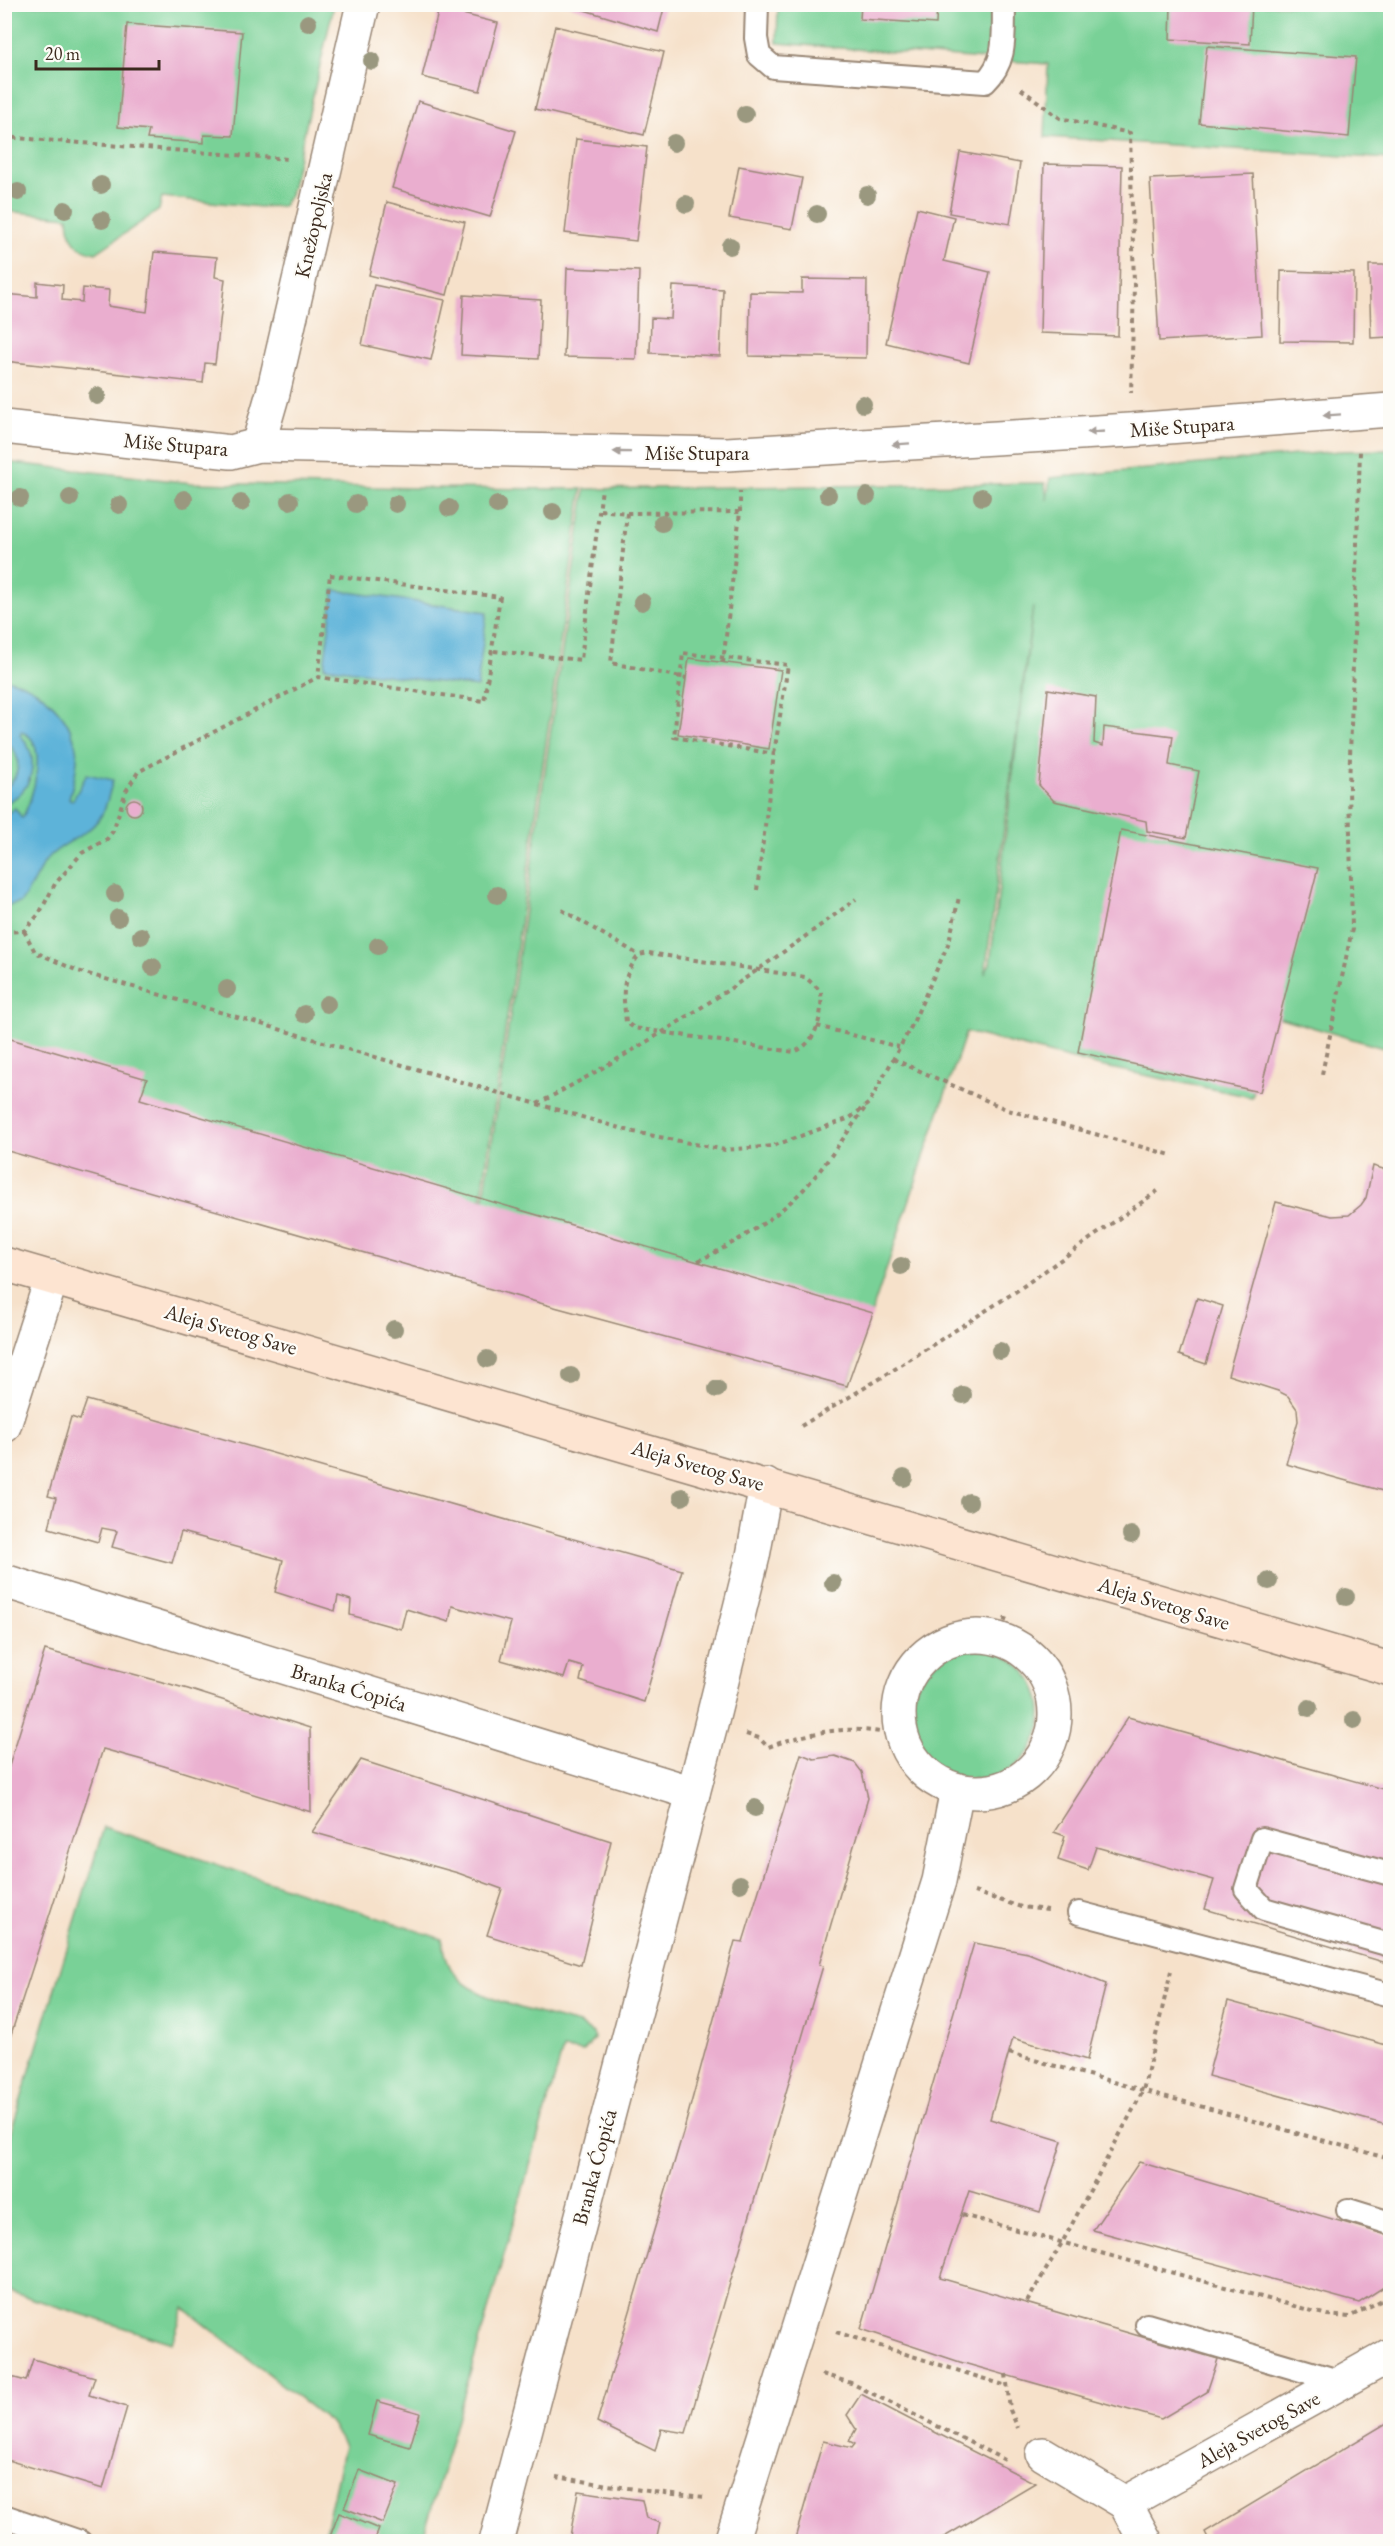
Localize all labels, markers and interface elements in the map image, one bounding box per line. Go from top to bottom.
scale bar [36,33,159,71]
text: 20 m [45,42,80,65]
street label: Knežopoljska [288,169,338,280]
street label: Miše Stupara [1129,409,1236,443]
one-way arrow [1323,410,1342,420]
street label: Miše Stupara [123,426,230,462]
one-way arrow [1086,427,1105,436]
street label: Miše Stupara [645,439,750,466]
one-way arrow [892,439,911,449]
one-way arrow [613,448,632,457]
street label: Aleja Svetog Save [161,1297,300,1361]
street label: Aleja Svetog Save [628,1433,767,1497]
street label: Aleja Svetog Save [1094,1570,1233,1636]
street label: Branka Ćopića [288,1657,411,1718]
street label: Branka Ćopića [566,2105,623,2228]
street label: Aleja Svetog Save [1191,2384,1324,2474]

